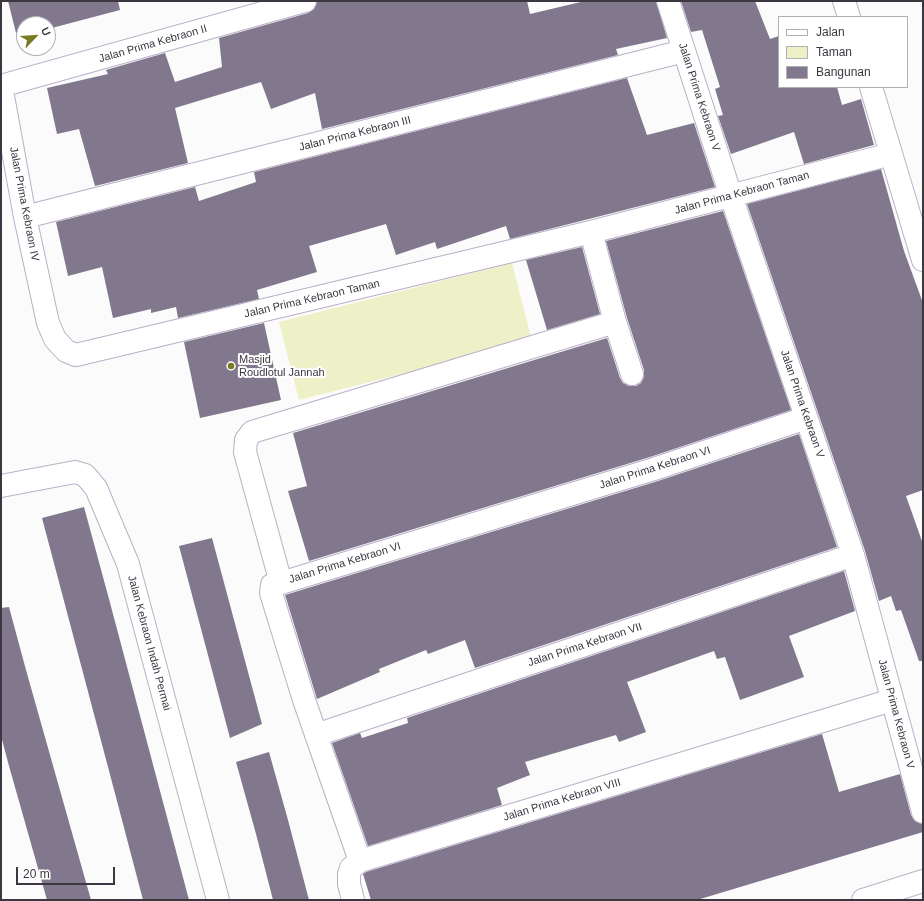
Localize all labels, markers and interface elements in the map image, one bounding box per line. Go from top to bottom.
north arrow [16,16,56,56]
legend [778,16,908,88]
street label: Jalan Prima Kebraon II [97,22,209,66]
text: U [39,25,53,37]
text: Jalan [816,25,845,39]
street label: Jalan Prima Kebraon V [675,41,723,153]
text: Taman [816,45,852,59]
text: Bangunan [816,65,871,79]
street label: Jalan Prima Kebraon III [298,114,412,154]
street label: Jalan Prima Kebraon IV [6,146,42,262]
street label: Jalan Prima Kebraon Taman [673,169,811,217]
street label: Jalan Prima Kebraon Taman [243,277,381,321]
street label: Jalan Prima Kebraon V [777,348,827,460]
place label: Masjid Roudlotul Jannah [239,353,325,379]
marker: Masjid Roudlotul Jannah [226,361,236,371]
street label: Jalan Prima Kebraon VI [598,444,712,492]
street label: Jalan Prima Kebraon VI [288,540,402,586]
street label: Jalan Kebraon Indah Permai [125,574,173,712]
street label: Jalan Prima Kebraon VII [526,620,644,670]
street label: Jalan Prima Kebraon V [875,658,917,770]
street label: Jalan Prima Kebraon VIII [502,776,622,824]
scale bar [18,859,117,885]
text: 20 m [23,867,50,881]

